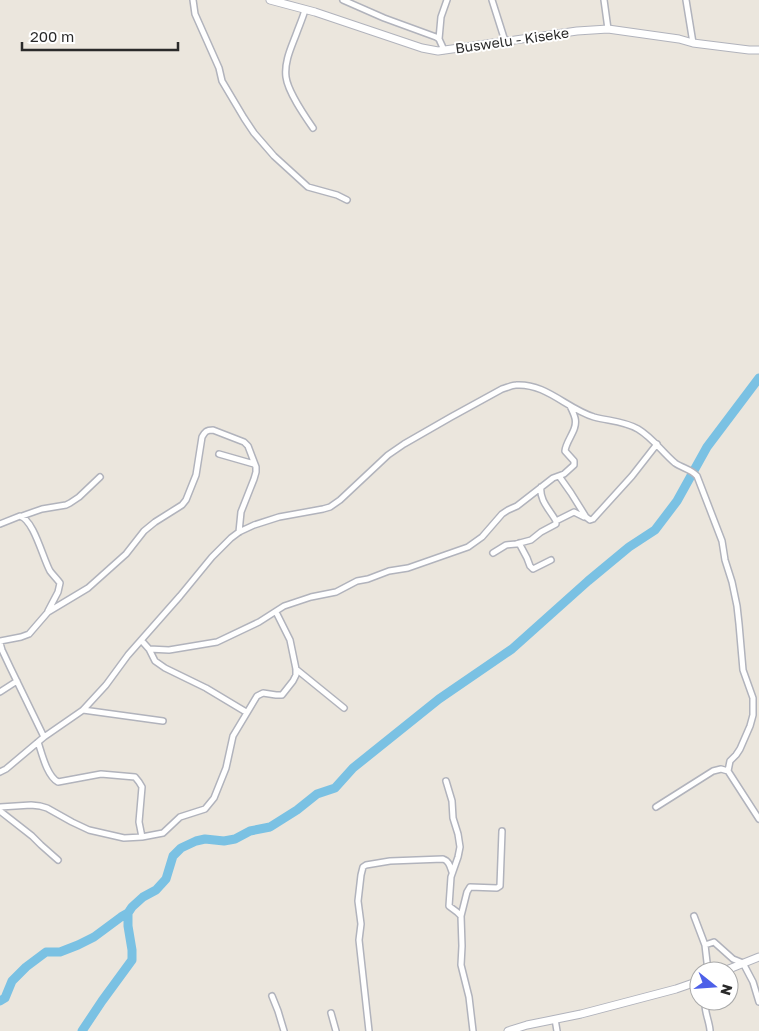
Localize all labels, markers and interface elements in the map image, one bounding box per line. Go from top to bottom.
scale bar [22,20,179,52]
street label: Buswelu - Kiseke [454,24,570,56]
text: 200 m [30,27,74,45]
north arrow [689,961,739,1011]
text: N [717,982,737,998]

